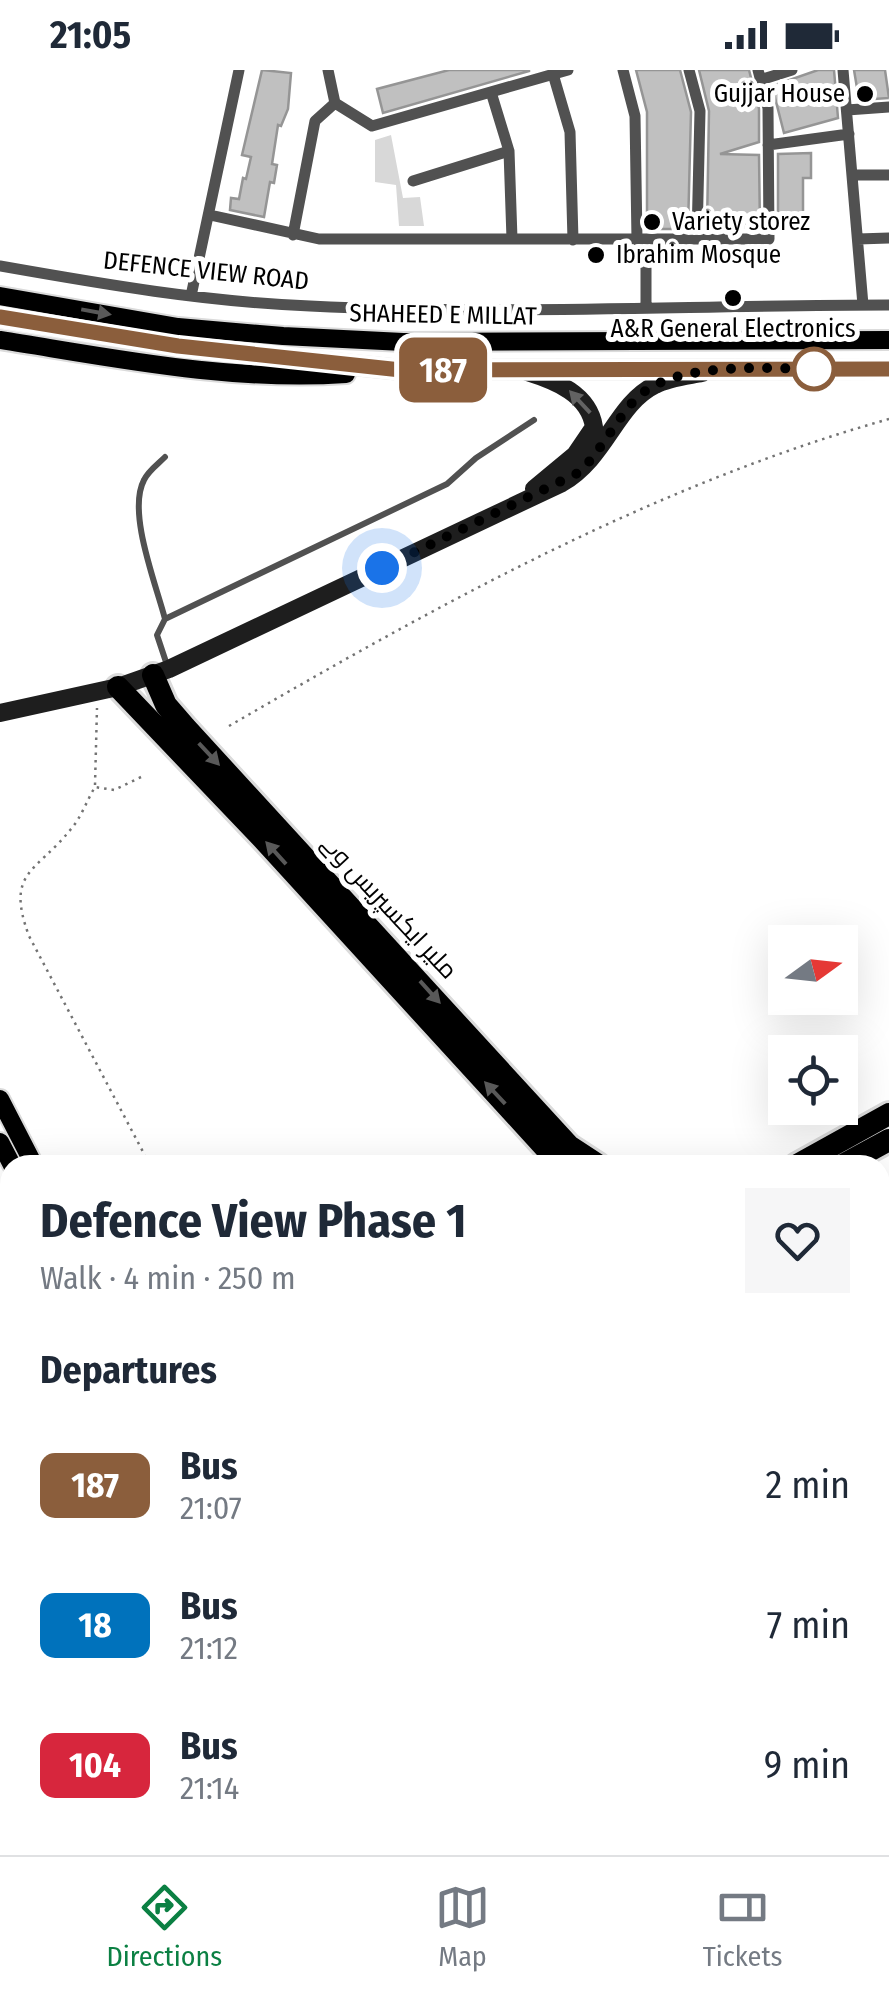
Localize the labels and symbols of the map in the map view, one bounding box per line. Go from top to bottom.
place label: Gujjar House [714,79,845,109]
marker: Gujjar House [854,83,876,105]
place label: Variety storez [672,207,810,237]
marker: Variety storez [641,211,663,233]
place label: Ibrahim Mosque [616,240,781,270]
marker: Ibrahim Mosque [585,244,607,266]
street label: DEFENCE VIEW ROAD [102,245,310,297]
marker: A&R General Electronics [722,287,744,309]
street label: SHAHEED E MILLAT [349,298,537,332]
one-way arrow [81,305,112,320]
place label: A&R General Electronics [610,314,856,344]
line badge: 187 [386,338,500,402]
unlabelled marker [793,348,835,390]
one-way arrow [569,390,592,414]
your location [357,543,407,593]
one-way arrow [197,741,220,765]
street label: ملیر ایکسپریس وے [314,829,463,986]
one-way arrow [265,841,288,865]
north arrow [768,925,858,1015]
one-way arrow [418,980,441,1004]
one-way arrow [483,1082,506,1106]

